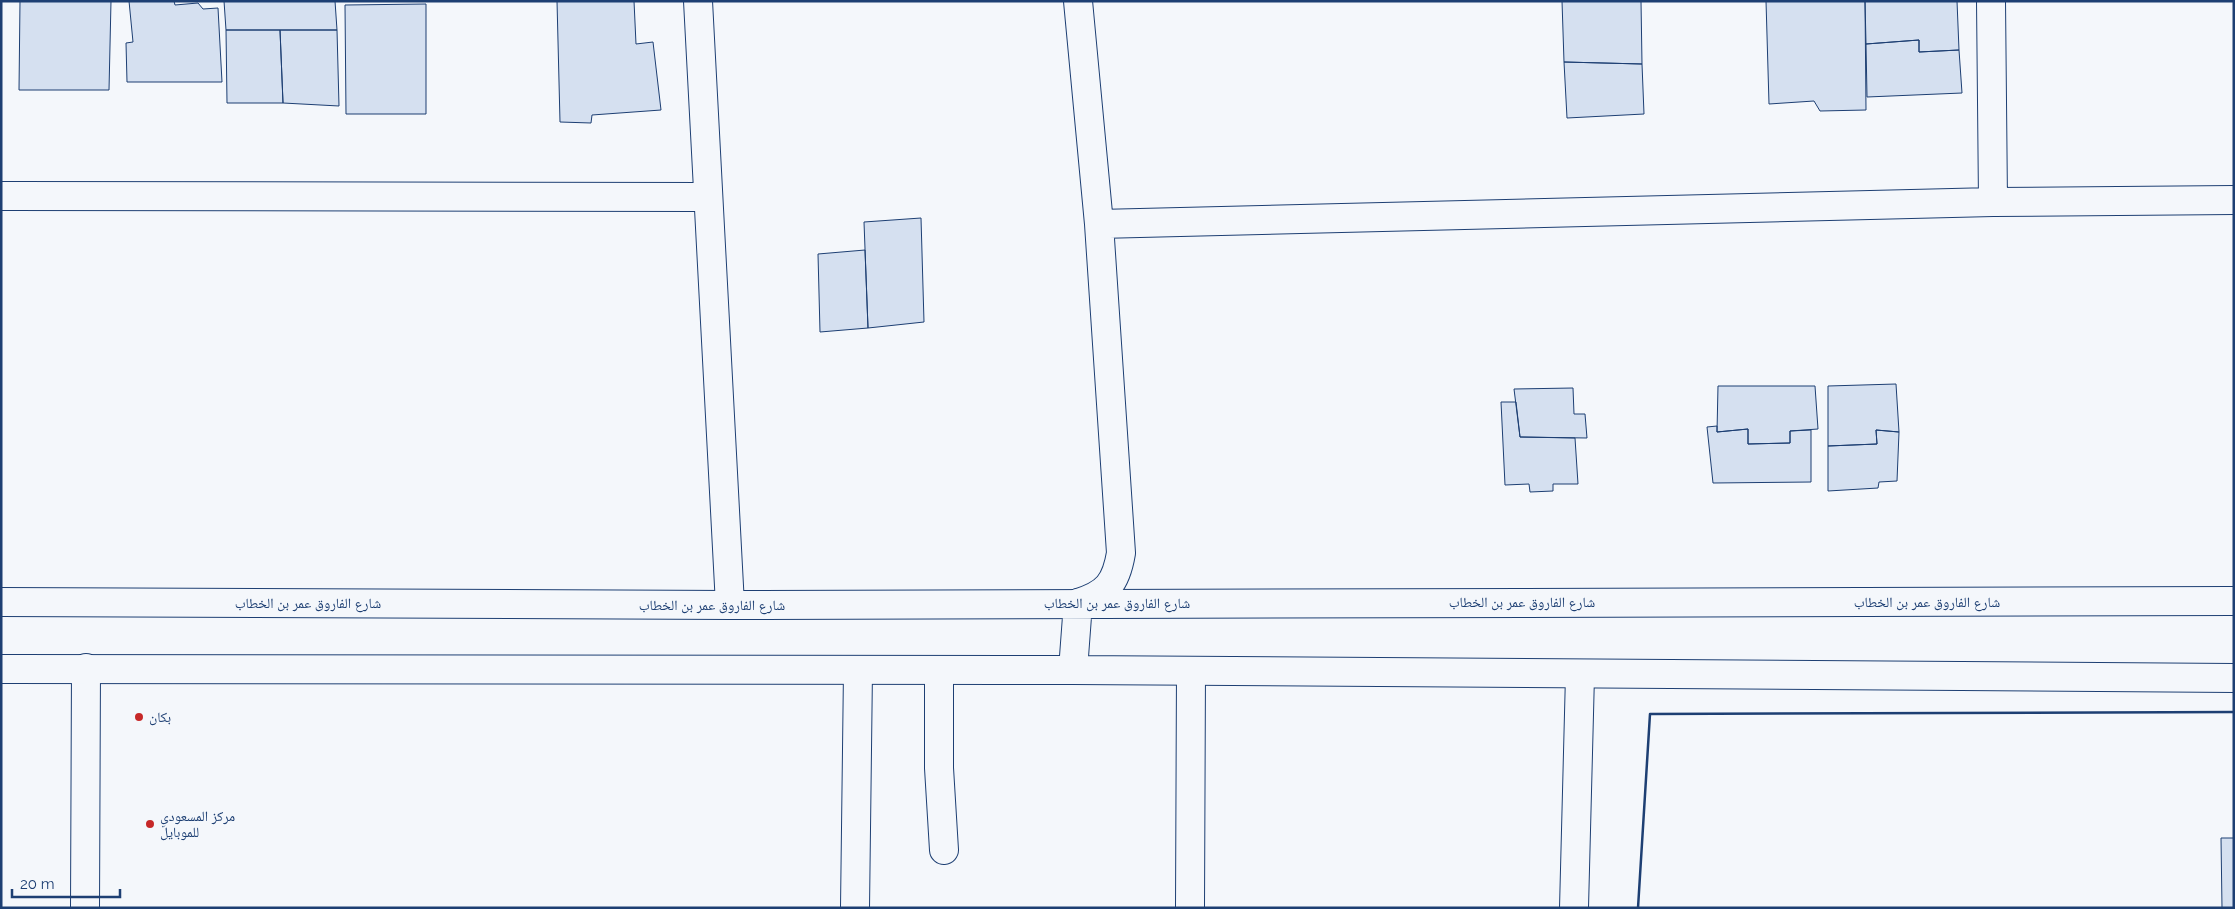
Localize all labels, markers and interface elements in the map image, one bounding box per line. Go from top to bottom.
street label: شارع الفاروق عمر بن الخطاب [1449,594,1595,612]
street label: شارع الفاروق عمر بن الخطاب [1854,594,2000,612]
street label: شارع الفاروق عمر بن الخطاب [235,595,381,613]
street label: شارع الفاروق عمر بن الخطاب [1044,595,1190,613]
street label: شارع الفاروق عمر بن الخطاب [639,597,785,615]
place label: بكان [149,709,171,726]
marker: بكان [133,711,145,723]
place label: مركز المسعودي للموبايل [160,808,235,841]
marker: مركز المسعودي للموبايل [144,818,156,830]
scale bar [12,866,120,898]
text: 20 m [20,875,55,893]

